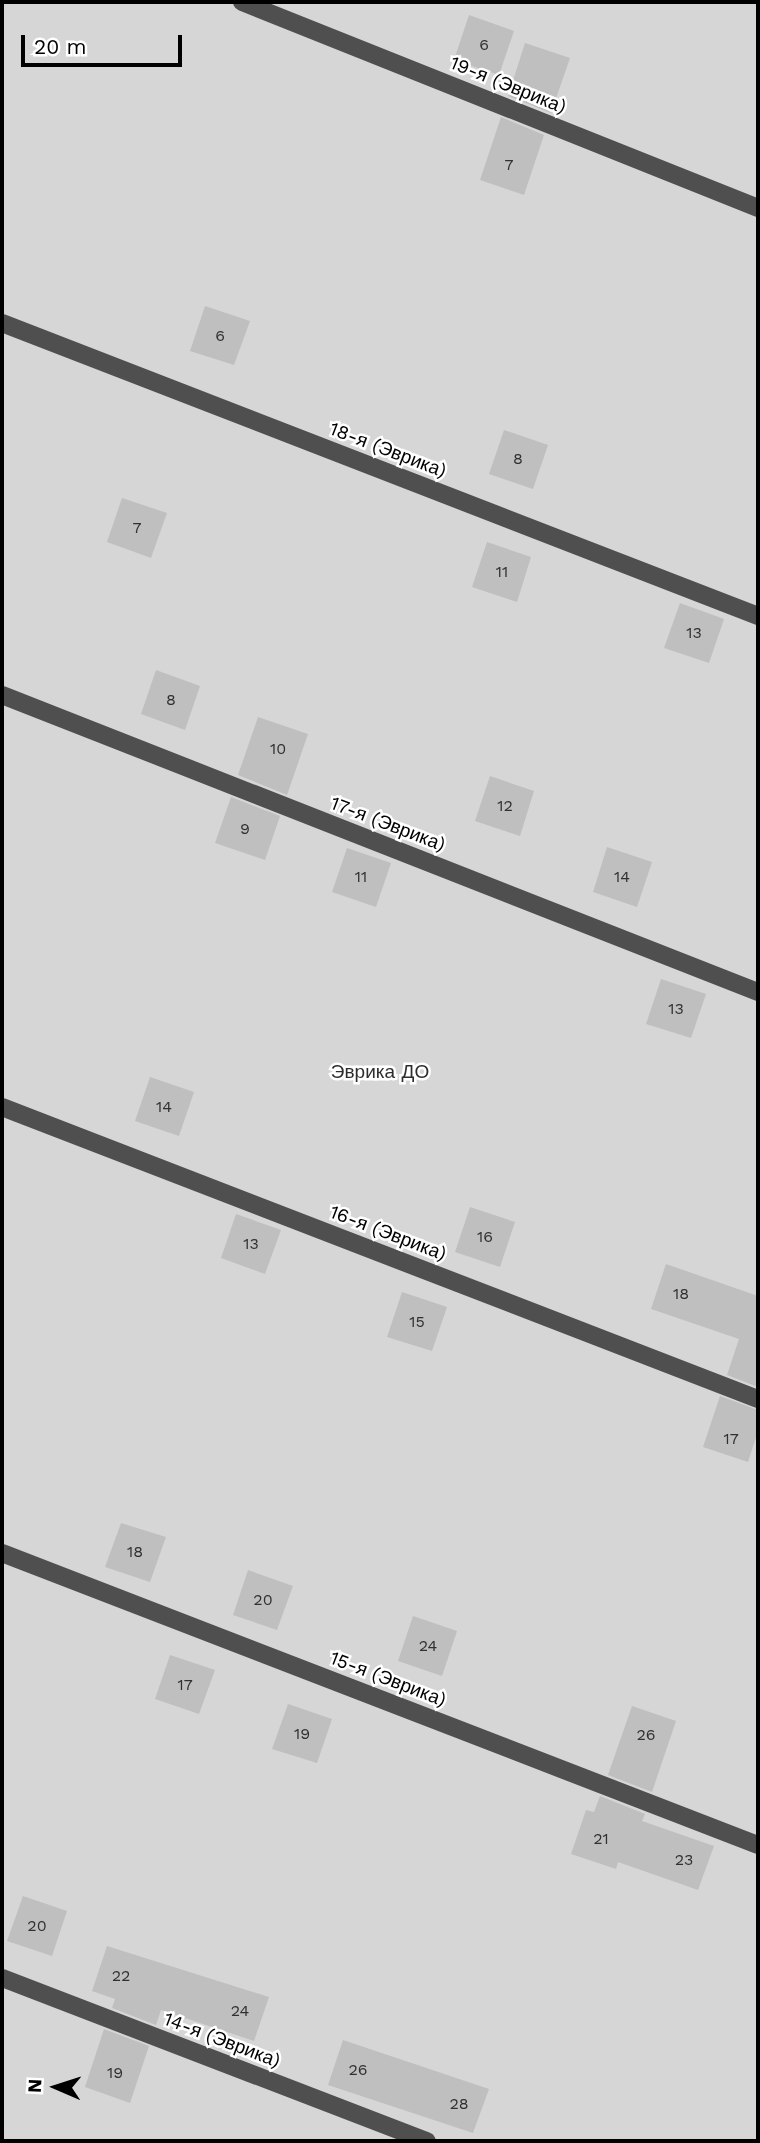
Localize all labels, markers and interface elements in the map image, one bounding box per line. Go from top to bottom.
scale bar [24,21,186,65]
text: 20 m [34,34,86,59]
house number: 6 [479,35,489,55]
street label: 19-я (Эврика) [447,51,569,119]
house number: 7 [505,155,513,175]
house number: 6 [215,326,225,346]
street label: 18-я (Эврика) [326,417,450,483]
house number: 8 [513,449,523,469]
house number: 7 [133,518,141,538]
house number: 11 [496,562,508,582]
house number: 13 [686,623,702,643]
house number: 8 [166,690,176,710]
house number: 10 [270,739,286,759]
street label: 17-я (Эврика) [327,792,449,856]
house number: 12 [497,796,513,816]
house number: 9 [240,819,250,839]
house number: 11 [355,867,367,887]
house number: 14 [614,867,630,887]
house number: 13 [668,999,684,1019]
park label: Эврика ДО [331,1061,429,1083]
house number: 14 [156,1097,172,1117]
street label: 16-я (Эврика) [327,1200,449,1266]
house number: 16 [477,1227,493,1247]
house number: 13 [243,1234,259,1254]
house number: 18 [673,1284,689,1304]
house number: 15 [409,1312,425,1332]
house number: 17 [723,1429,739,1449]
house number: 18 [127,1542,143,1562]
house number: 20 [253,1590,273,1610]
house number: 24 [419,1636,437,1656]
street label: 15-я (Эврика) [327,1646,449,1712]
house number: 17 [177,1675,193,1695]
house number: 19 [294,1724,310,1744]
house number: 26 [636,1725,656,1745]
house number: 21 [593,1829,609,1849]
house number: 23 [675,1850,693,1870]
house number: 20 [27,1916,47,1936]
house number: 22 [112,1966,130,1986]
house number: 24 [231,2001,249,2021]
street label: 14-я (Эврика) [160,2007,284,2073]
north arrow [21,2052,91,2122]
house number: 26 [348,2060,368,2080]
house number: 19 [107,2063,123,2083]
text: N [23,2078,46,2094]
house number: 28 [449,2094,469,2114]

